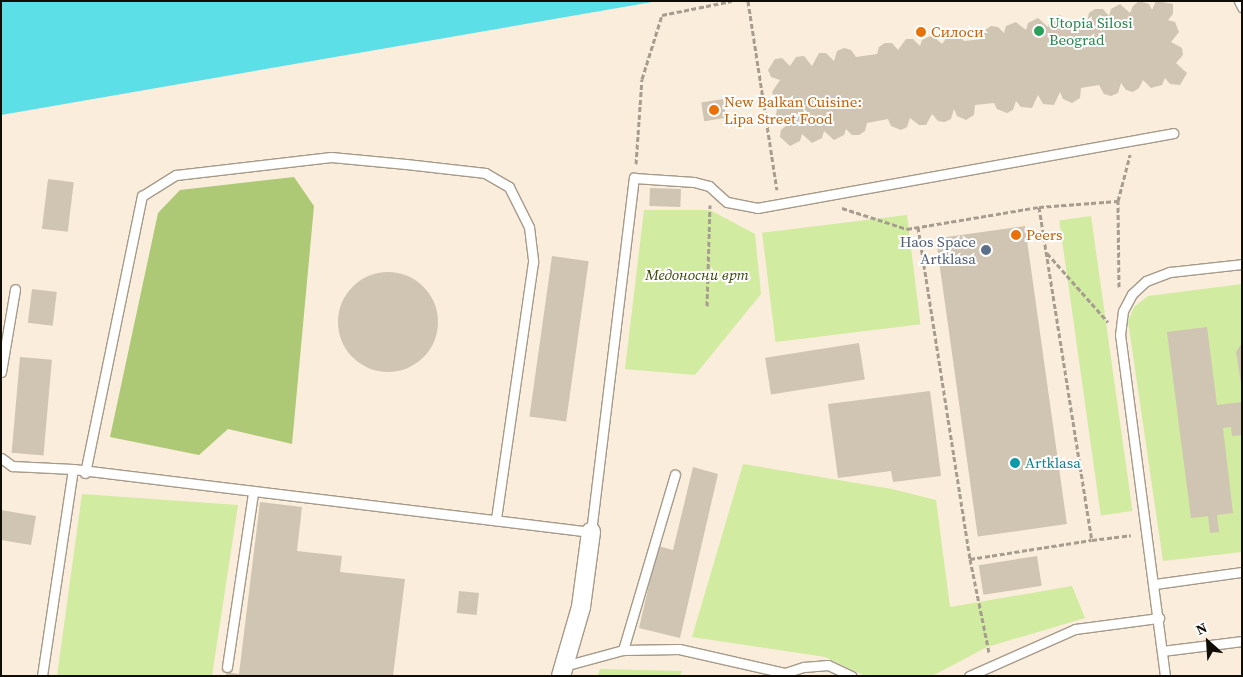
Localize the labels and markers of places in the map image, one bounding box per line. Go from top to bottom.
place label: Utopia Silosi Beograd [1049,13,1133,48]
place label: Силоси [931,23,984,41]
marker: Utopia Silosi Beograd [1033,25,1045,37]
marker: Силоси [915,26,927,38]
place label: New Balkan Cuisine: Lipa Street Food [724,92,862,127]
marker: New Balkan Cuisine: Lipa Street Food [708,104,720,116]
place label: Peers [1026,226,1063,244]
marker: Peers [1010,229,1022,241]
place label: Haos Space Artklasa [900,232,976,267]
marker: Haos Space Artklasa [980,244,992,256]
place label: Artklasa [1025,454,1081,472]
marker: Artklasa [1009,457,1021,469]

